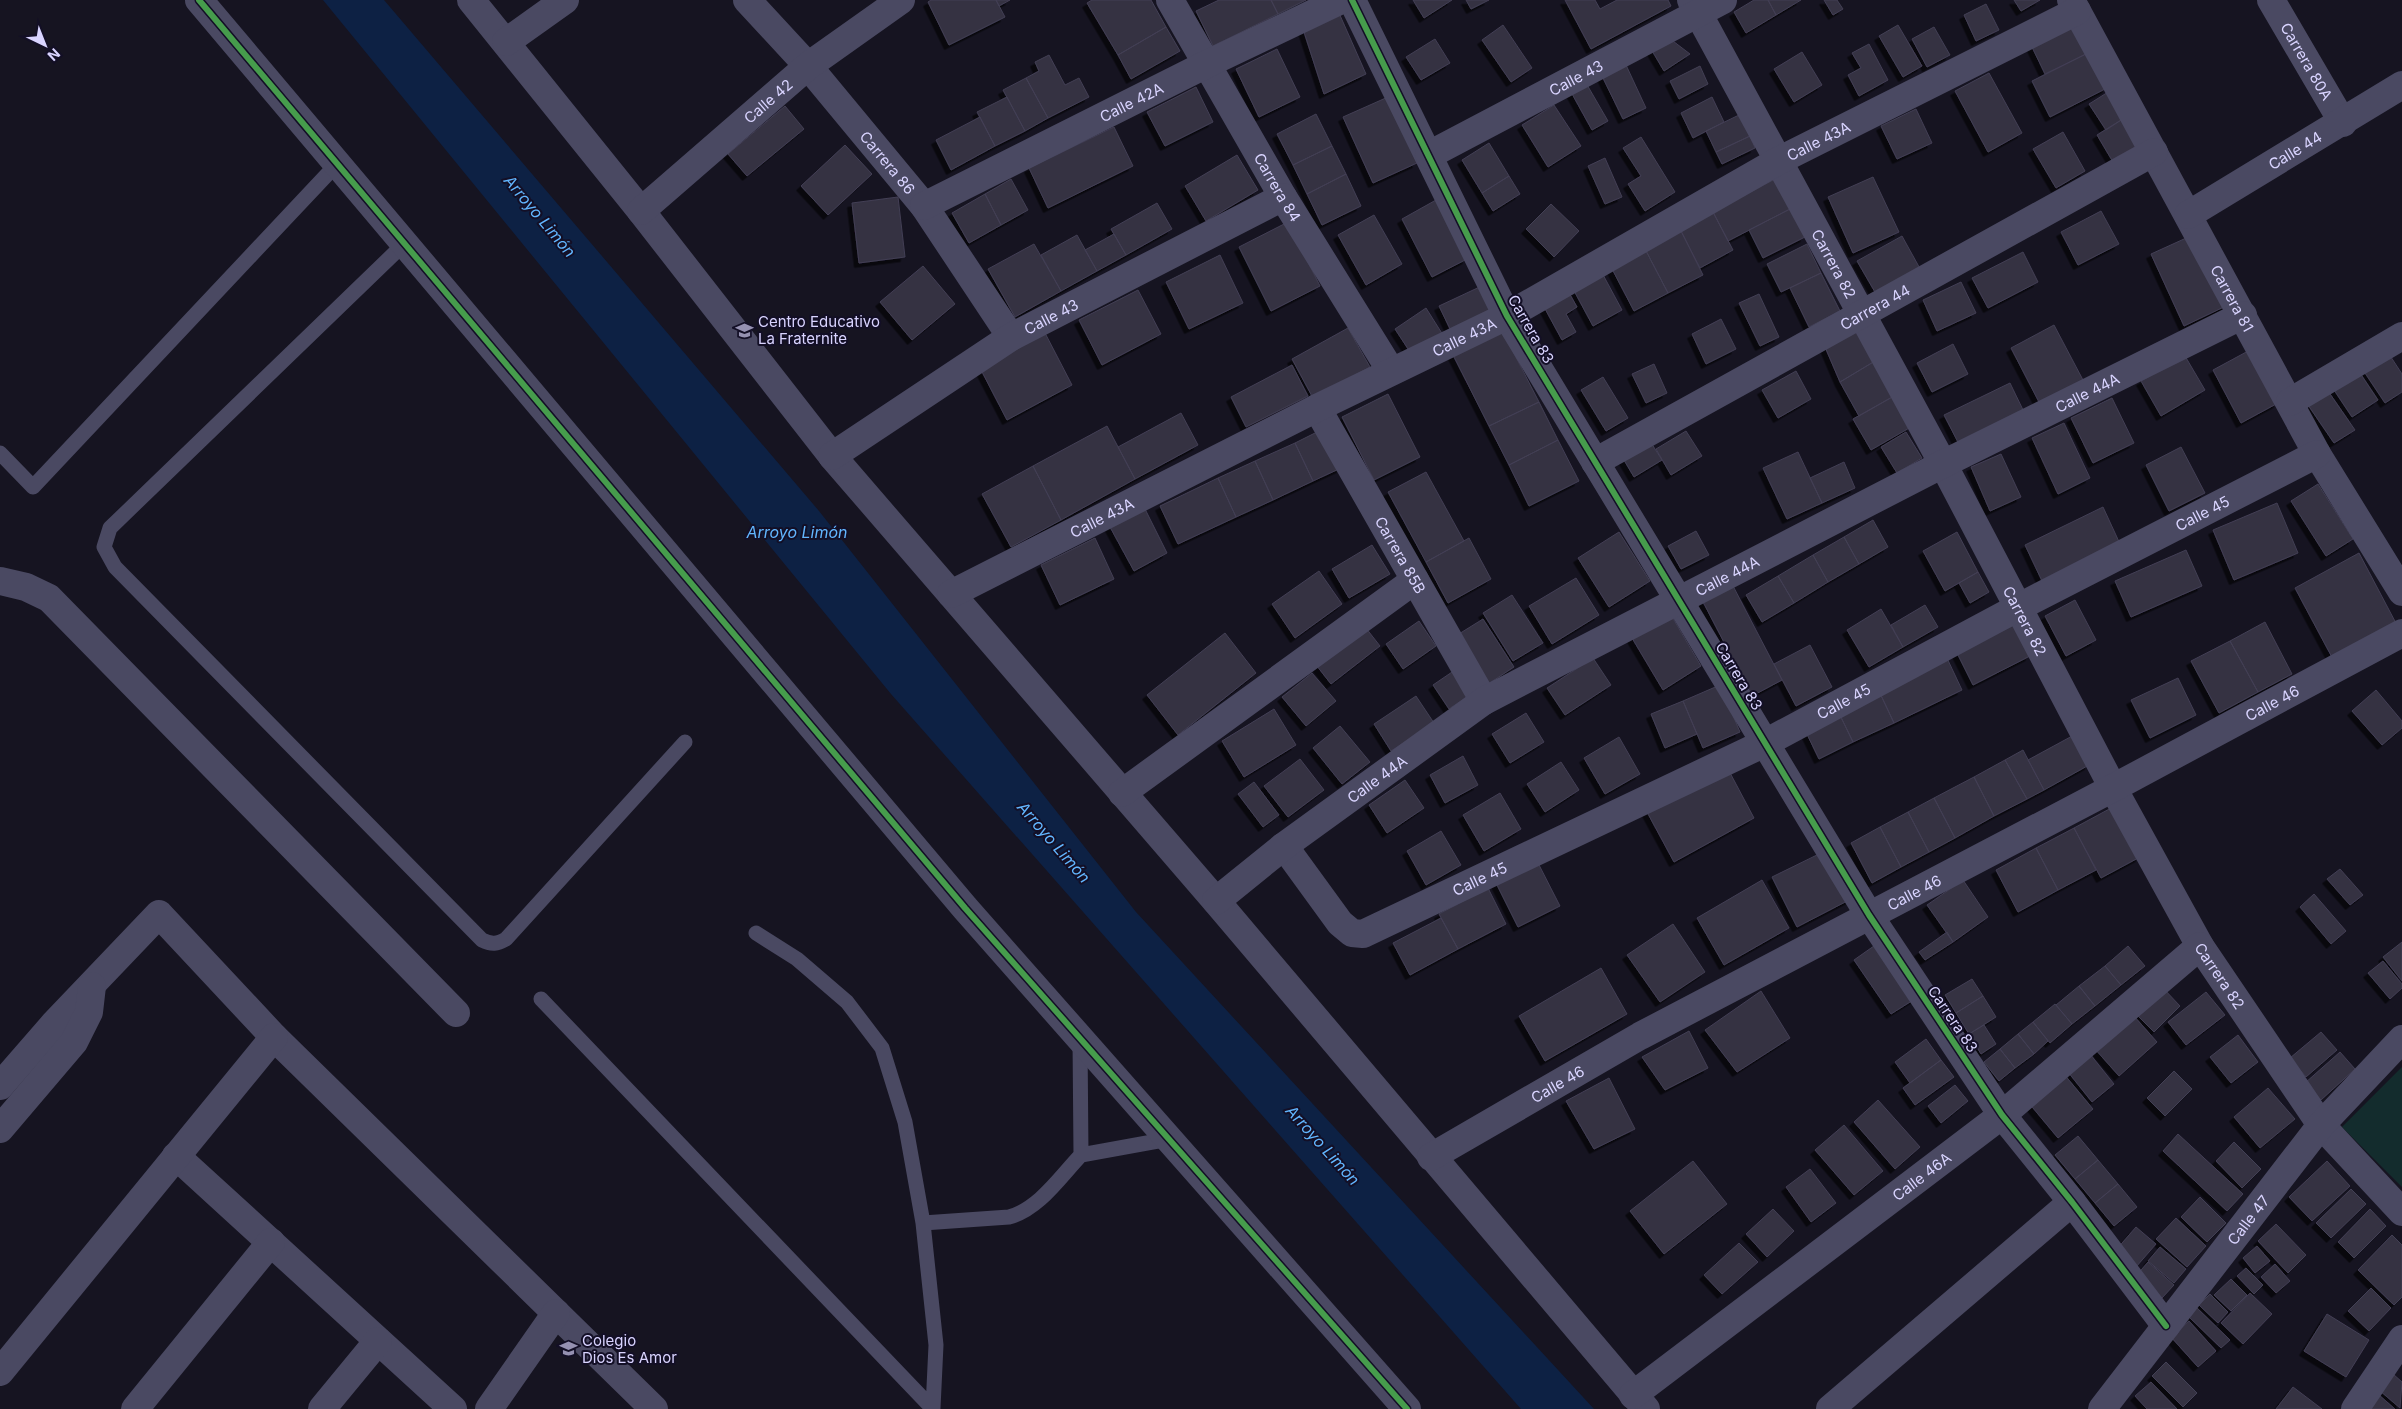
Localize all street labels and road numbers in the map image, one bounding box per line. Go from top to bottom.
street label: Carrera 80A [2277,19,2337,104]
street label: Calle 43 [1545,56,1606,100]
street label: Calle 42 [740,75,796,127]
street label: Calle 42A [1096,78,1166,126]
street label: Calle 43A [1783,117,1853,165]
street label: Carrera 86 [856,127,920,198]
street label: Calle 44 [2265,127,2325,174]
street label: Carrera 84 [1250,149,1305,225]
street label: Carrera 82 [1808,226,1861,302]
street label: Carrera 81 [2207,261,2258,335]
street label: Carrera 44 [1836,280,1913,334]
street label: Carrera 83 [1504,291,1558,367]
street label: Calle 43 [1021,295,1081,338]
street label: Calle 43A [1429,313,1499,360]
street label: Calle 44A [2052,368,2122,416]
street label: Calle 45 [2172,491,2233,535]
street label: Calle 43A [1067,493,1137,542]
street label: Carrera 85B [1371,513,1430,597]
street label: Calle 44A [1692,551,1762,600]
street label: Carrera 82 [1999,583,2051,659]
street label: Carrera 83 [1711,638,1767,714]
street label: Calle 45 [1813,679,1874,723]
street label: Calle 46 [2242,680,2302,725]
street label: Calle 44A [1343,751,1410,807]
street label: Calle 45 [1449,857,1510,900]
street label: Calle 46 [1884,870,1945,914]
street label: Carrera 82 [2191,939,2249,1012]
street label: Carrera 83 [1924,982,1982,1056]
street label: Calle 46 [1527,1061,1588,1107]
street label: Calle 46A [1888,1148,1955,1205]
street label: Calle 47 [2223,1191,2273,1248]

